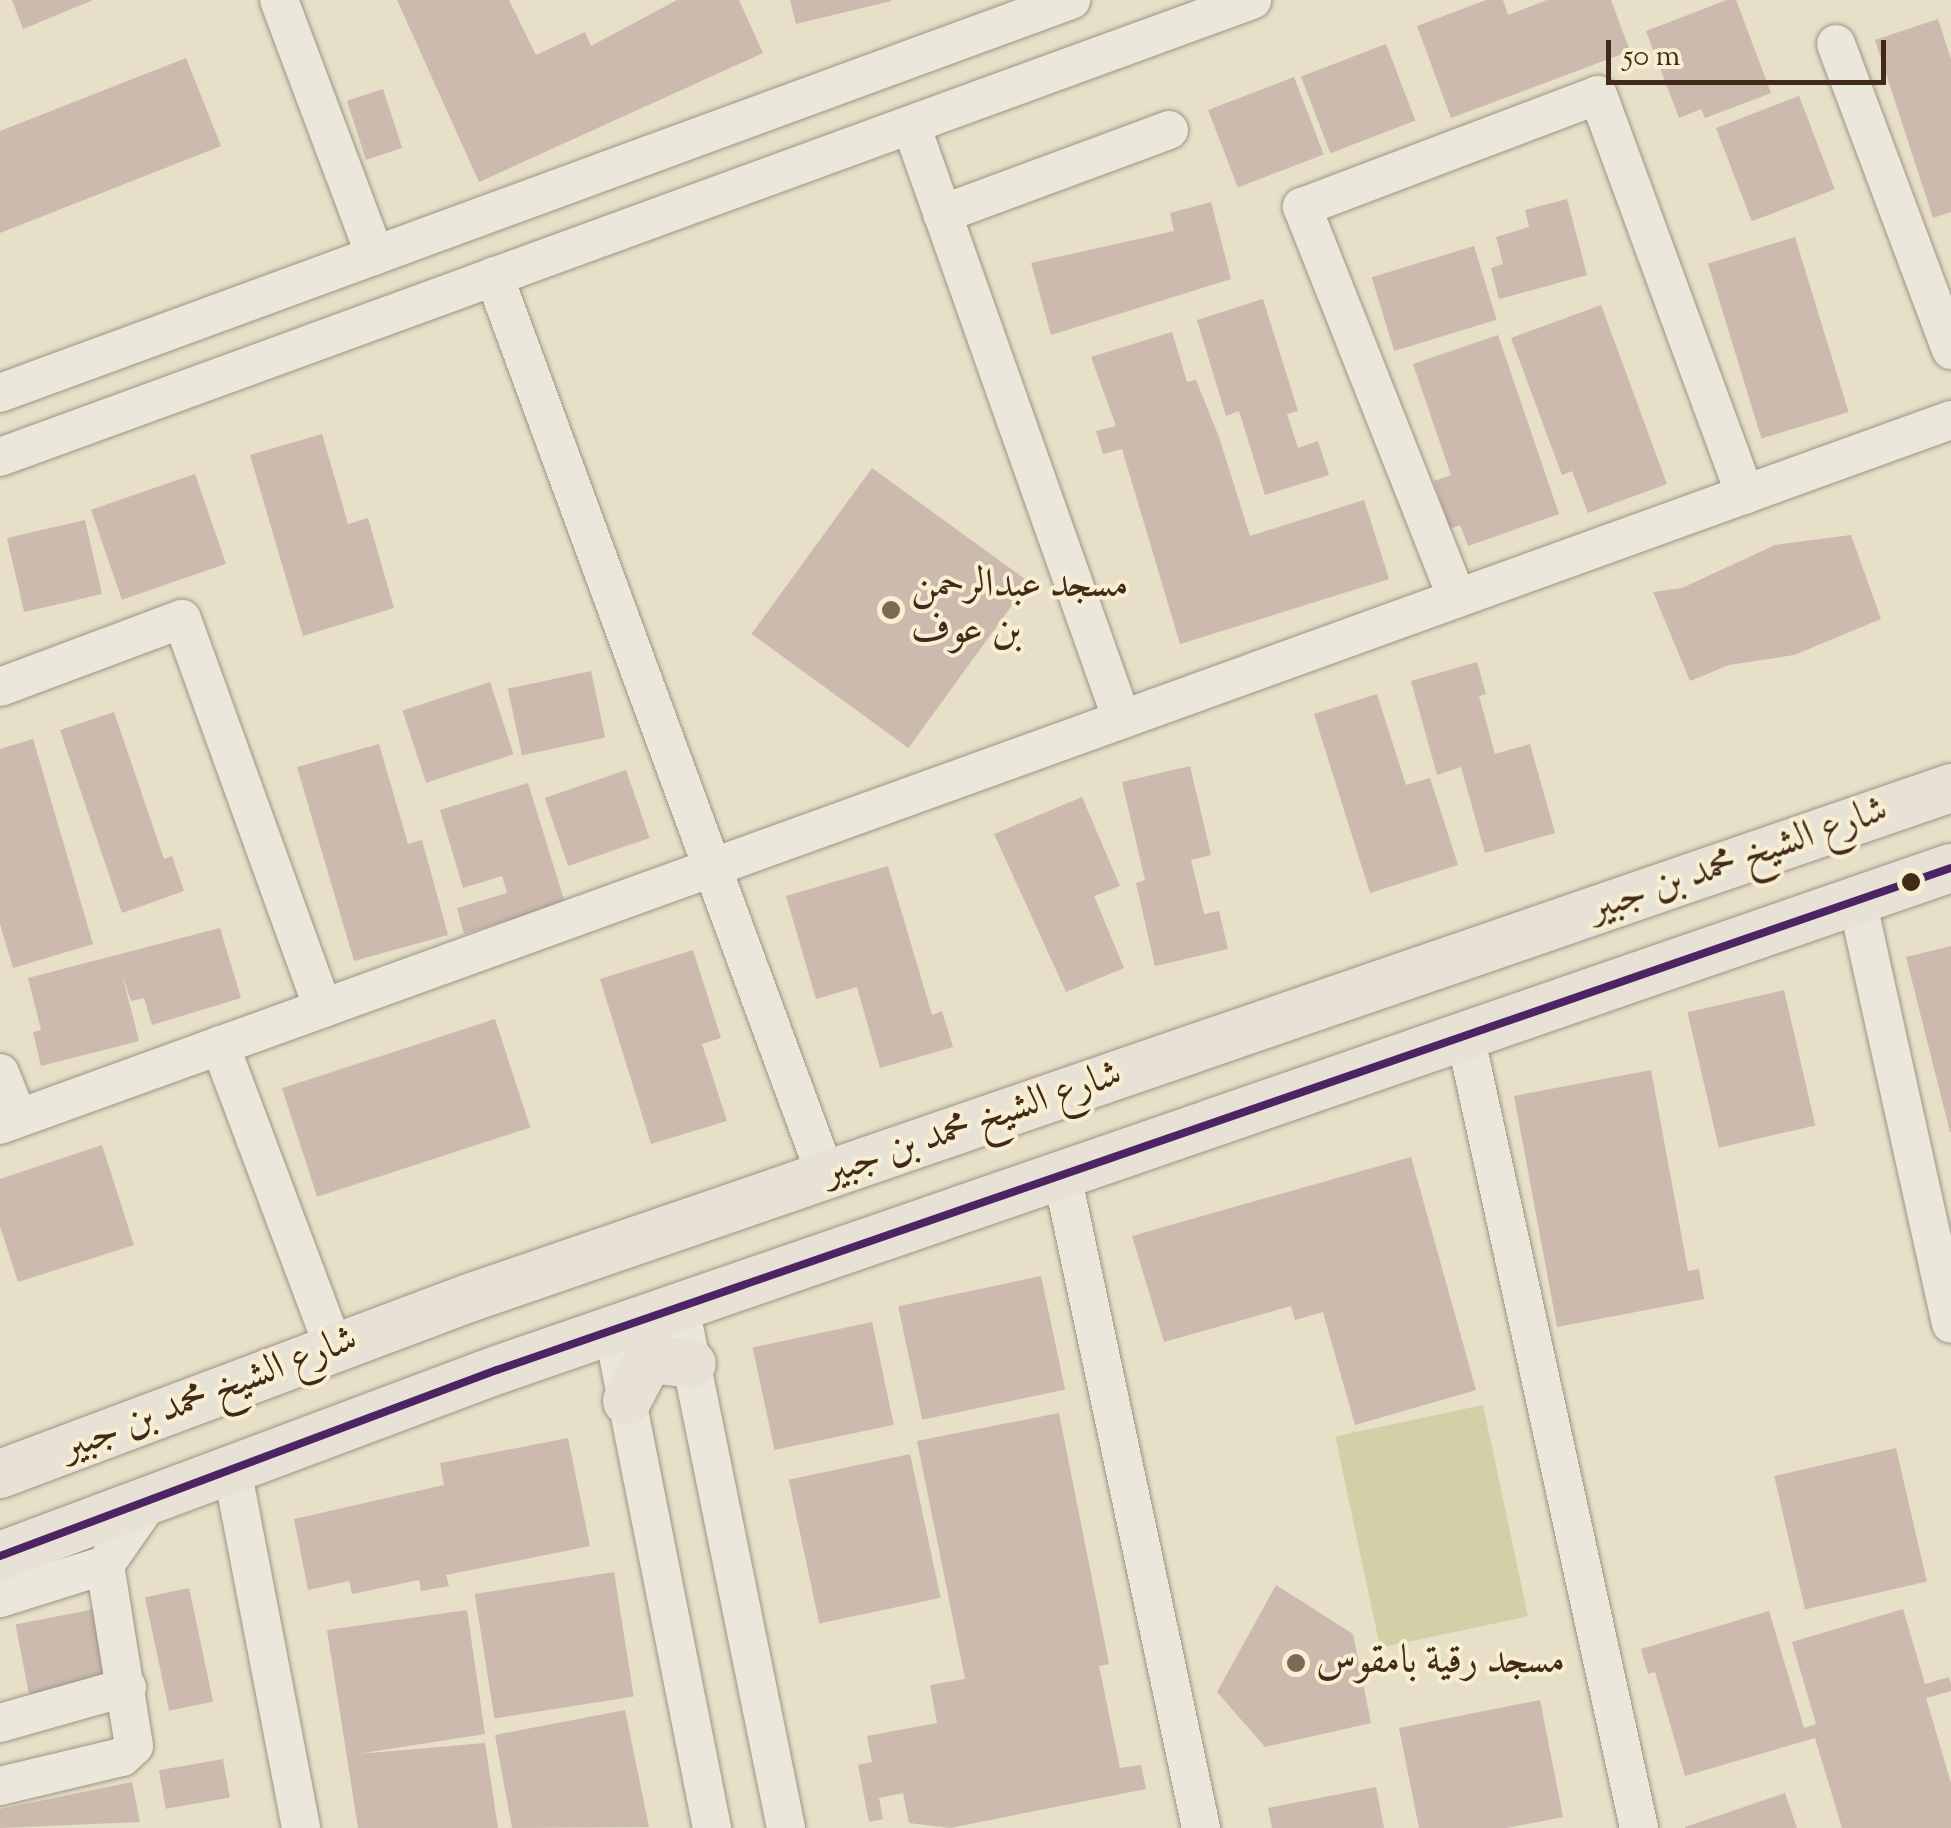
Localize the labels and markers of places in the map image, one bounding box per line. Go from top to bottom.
place label: مسجد عبدالرحمن بن عوف [911,563,1128,657]
marker: مسجد عبدالرحمن بن عوف [880,599,902,621]
unlabelled marker [1901,872,1921,892]
place label: مسجد رقية بامقوس [1316,1639,1565,1687]
marker: مسجد رقية بامقوس [1285,1652,1307,1674]

